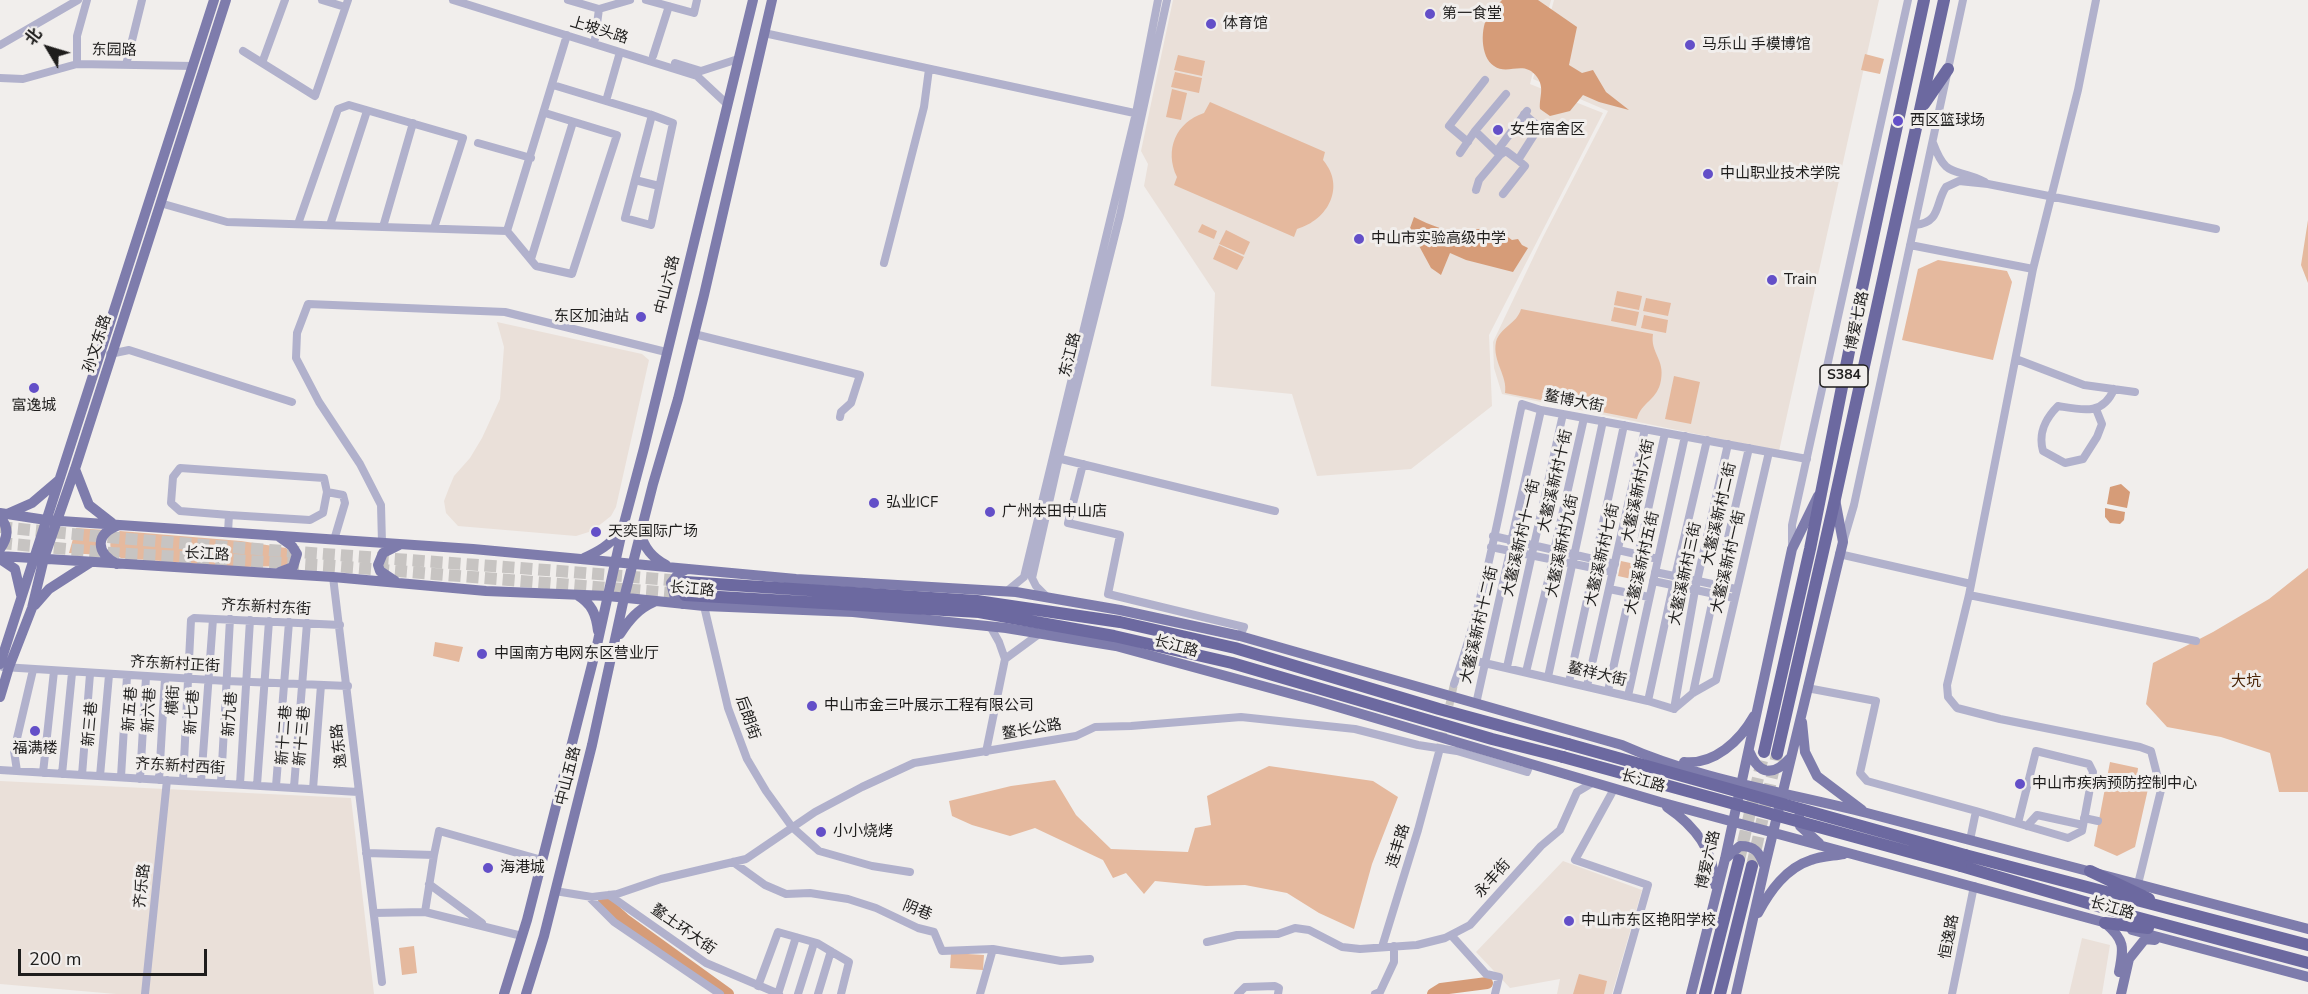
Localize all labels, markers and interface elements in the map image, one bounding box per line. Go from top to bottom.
place label: 第一食堂 [1442,5,1502,23]
marker: 第一食堂 [1423,7,1437,21]
street label: 上坡头路 [568,14,630,48]
place label: 体育馆 [1223,15,1268,33]
marker: 体育馆 [1204,17,1218,31]
north arrow [18,18,78,78]
text: 北 [20,24,47,50]
place label: 马乐山 手模博馆 [1702,36,1811,54]
marker: 马乐山 手模博馆 [1683,38,1697,52]
street label: 东园路 [91,42,137,60]
place label: 西区篮球场 [1910,112,1985,130]
marker: 西区篮球场 [1891,114,1905,128]
place label: 女生宿舍区 [1510,121,1585,139]
marker: 女生宿舍区 [1491,123,1505,137]
place label: 中山职业技术学院 [1720,165,1840,183]
marker: 中山职业技术学院 [1701,167,1715,181]
place label: 中山市实验高级中学 [1371,230,1506,248]
marker: 中山市实验高级中学 [1352,232,1366,246]
street label: 中山六路 [652,254,684,316]
place label: Train [1784,271,1817,289]
marker: Train [1765,273,1779,287]
street label: 博爱七路 [1843,290,1873,352]
place label: 东区加油站 [554,308,629,326]
marker: 东区加油站 [634,310,648,324]
street label: 孙文东路 [80,313,116,375]
street label: 东江路 [1057,331,1085,379]
road number: S384 [1820,365,1868,387]
marker: 富逸城 [27,381,41,395]
street label: 鳌博大街 [1543,387,1605,417]
place label: 富逸城 [12,397,56,415]
street label: 大鳌溪新村十街 [1535,428,1577,534]
street label: 大鳌溪新村六街 [1619,438,1659,544]
street label: 大鳌溪新村二街 [1699,461,1741,567]
street label: 大鳌溪新村十一街 [1500,478,1544,598]
street label: 大鳌溪新村九街 [1543,493,1583,599]
place label: 弘业ICF [886,494,938,512]
marker: 弘业ICF [867,496,881,510]
street label: 大鳌溪新村七街 [1582,502,1624,608]
place label: 广州本田中山店 [1002,503,1107,521]
marker: 广州本田中山店 [983,505,997,519]
street label: 大鳌溪新村一街 [1708,509,1750,615]
street label: 大鳌溪新村五街 [1622,510,1664,616]
street label: 大鳌溪新村三街 [1666,521,1706,627]
place label: 天奕国际广场 [608,523,698,541]
marker: 天奕国际广场 [589,525,603,539]
street label: 长江路 [184,545,230,565]
street label: 大鳌溪新村十二街 [1458,565,1502,685]
street label: 长江路 [669,579,715,601]
street label: 齐东新村东街 [221,597,311,619]
street label: 长江路 [1152,632,1200,662]
place label: 中国南方电网东区营业厅 [494,645,659,663]
marker: 中国南方电网东区营业厅 [475,647,489,661]
street label: 齐东新村正街 [130,654,220,676]
street label: 鳌祥大街 [1566,659,1628,691]
park label: 大坑 [2231,673,2261,691]
street label: 横街 [164,685,184,715]
street label: 新五巷 [120,686,142,732]
street label: 新六巷 [140,687,160,733]
street label: 新七巷 [182,689,204,735]
street label: 新九巷 [220,691,242,737]
street label: 后朗街 [731,694,763,742]
place label: 中山市金三叶展示工程有限公司 [824,697,1034,715]
marker: 中山市金三叶展示工程有限公司 [805,699,819,713]
street label: 新三巷 [80,701,102,747]
street label: 新十二巷 [274,704,296,766]
street label: 新十三巷 [291,705,315,767]
street label: 鳌长公路 [1001,716,1063,744]
street label: 逸东路 [329,723,351,769]
marker: 福满楼 [28,724,42,738]
place label: 福满楼 [13,740,57,758]
street label: 中山五路 [553,745,585,807]
street label: 齐东新村西街 [135,756,225,778]
street label: 长江路 [1619,767,1667,797]
place label: 中山市疾病预防控制中心 [2032,775,2197,793]
marker: 中山市疾病预防控制中心 [2013,777,2027,791]
street label: 连丰路 [1384,822,1414,870]
place label: 小小烧烤 [833,823,893,841]
marker: 小小烧烤 [814,825,828,839]
street label: 博爱六路 [1693,829,1725,891]
street label: 永丰街 [1471,856,1515,902]
place label: 海港城 [500,859,545,877]
marker: 海港城 [481,861,495,875]
street label: 齐乐路 [132,863,154,909]
street label: 长江路 [2088,894,2136,924]
street label: 阴巷 [900,897,934,925]
street label: 鳌土环大街 [647,901,719,959]
place label: 中山市东区艳阳学校 [1581,912,1716,930]
street label: 恒逸路 [1937,913,1963,961]
marker: 中山市东区艳阳学校 [1562,914,1576,928]
scale bar [21,937,210,975]
text: 200 m [29,947,81,971]

